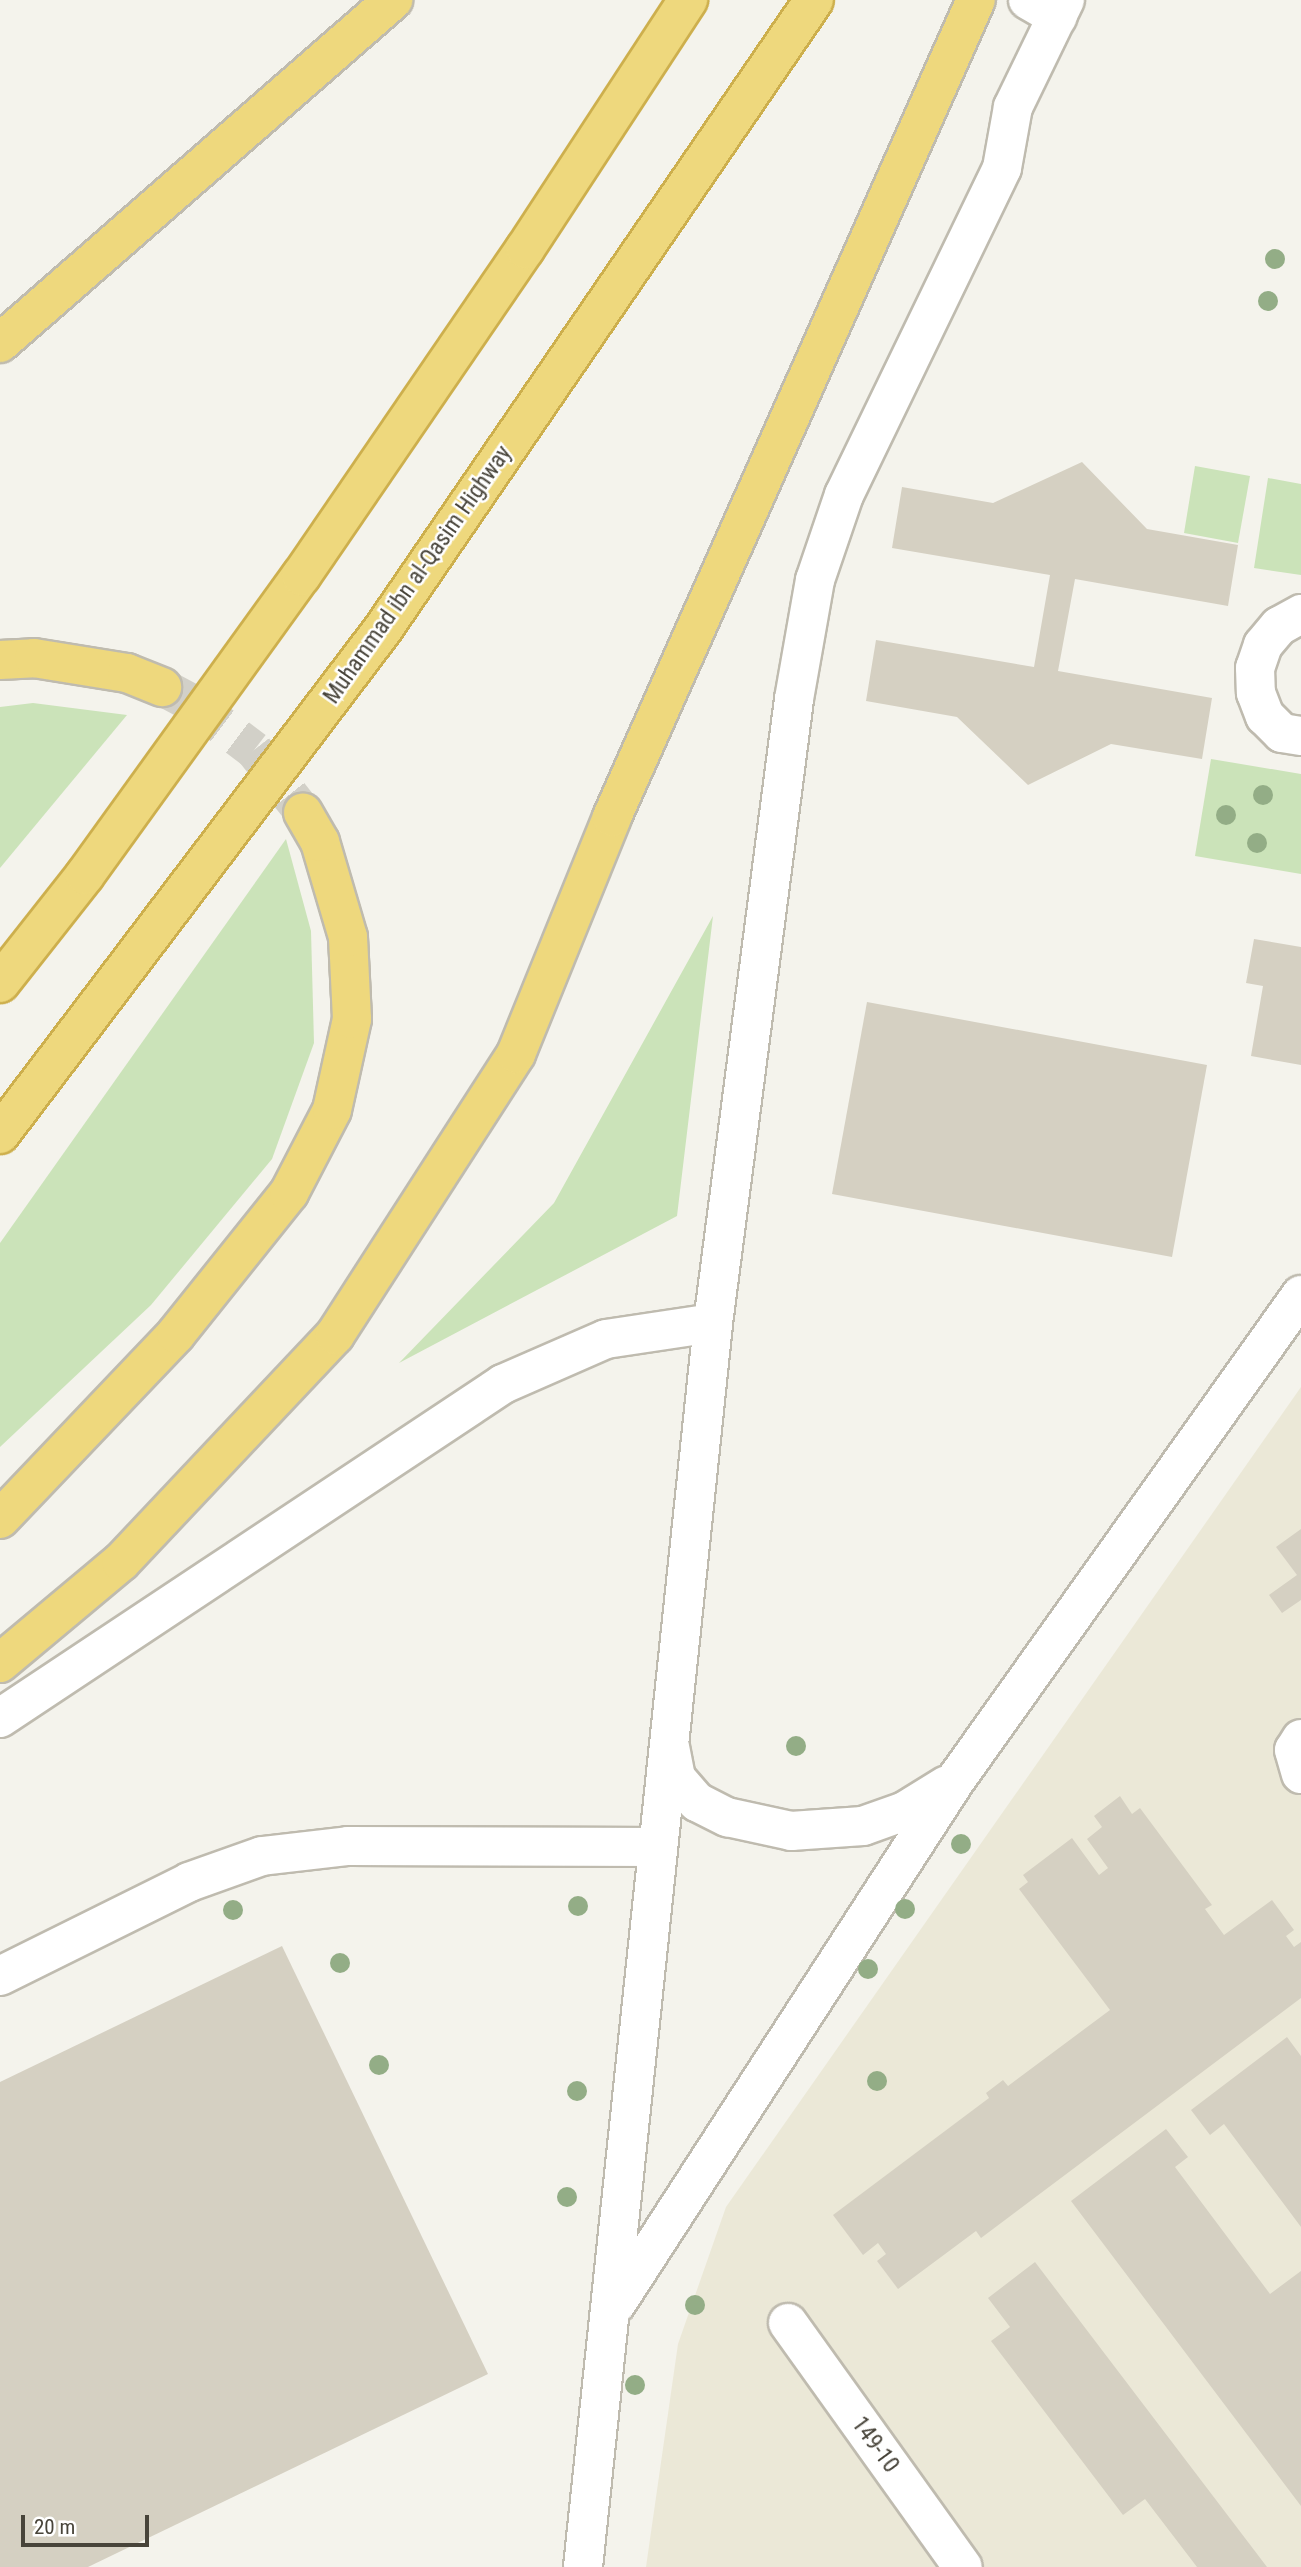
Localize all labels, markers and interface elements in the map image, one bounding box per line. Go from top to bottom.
street label: Muhammad ibn al-Qasim Highway [318,441,518,709]
street label: 149-10 [845,2412,905,2478]
scale bar [24,2500,152,2544]
text: 20 m [34,2515,75,2539]

